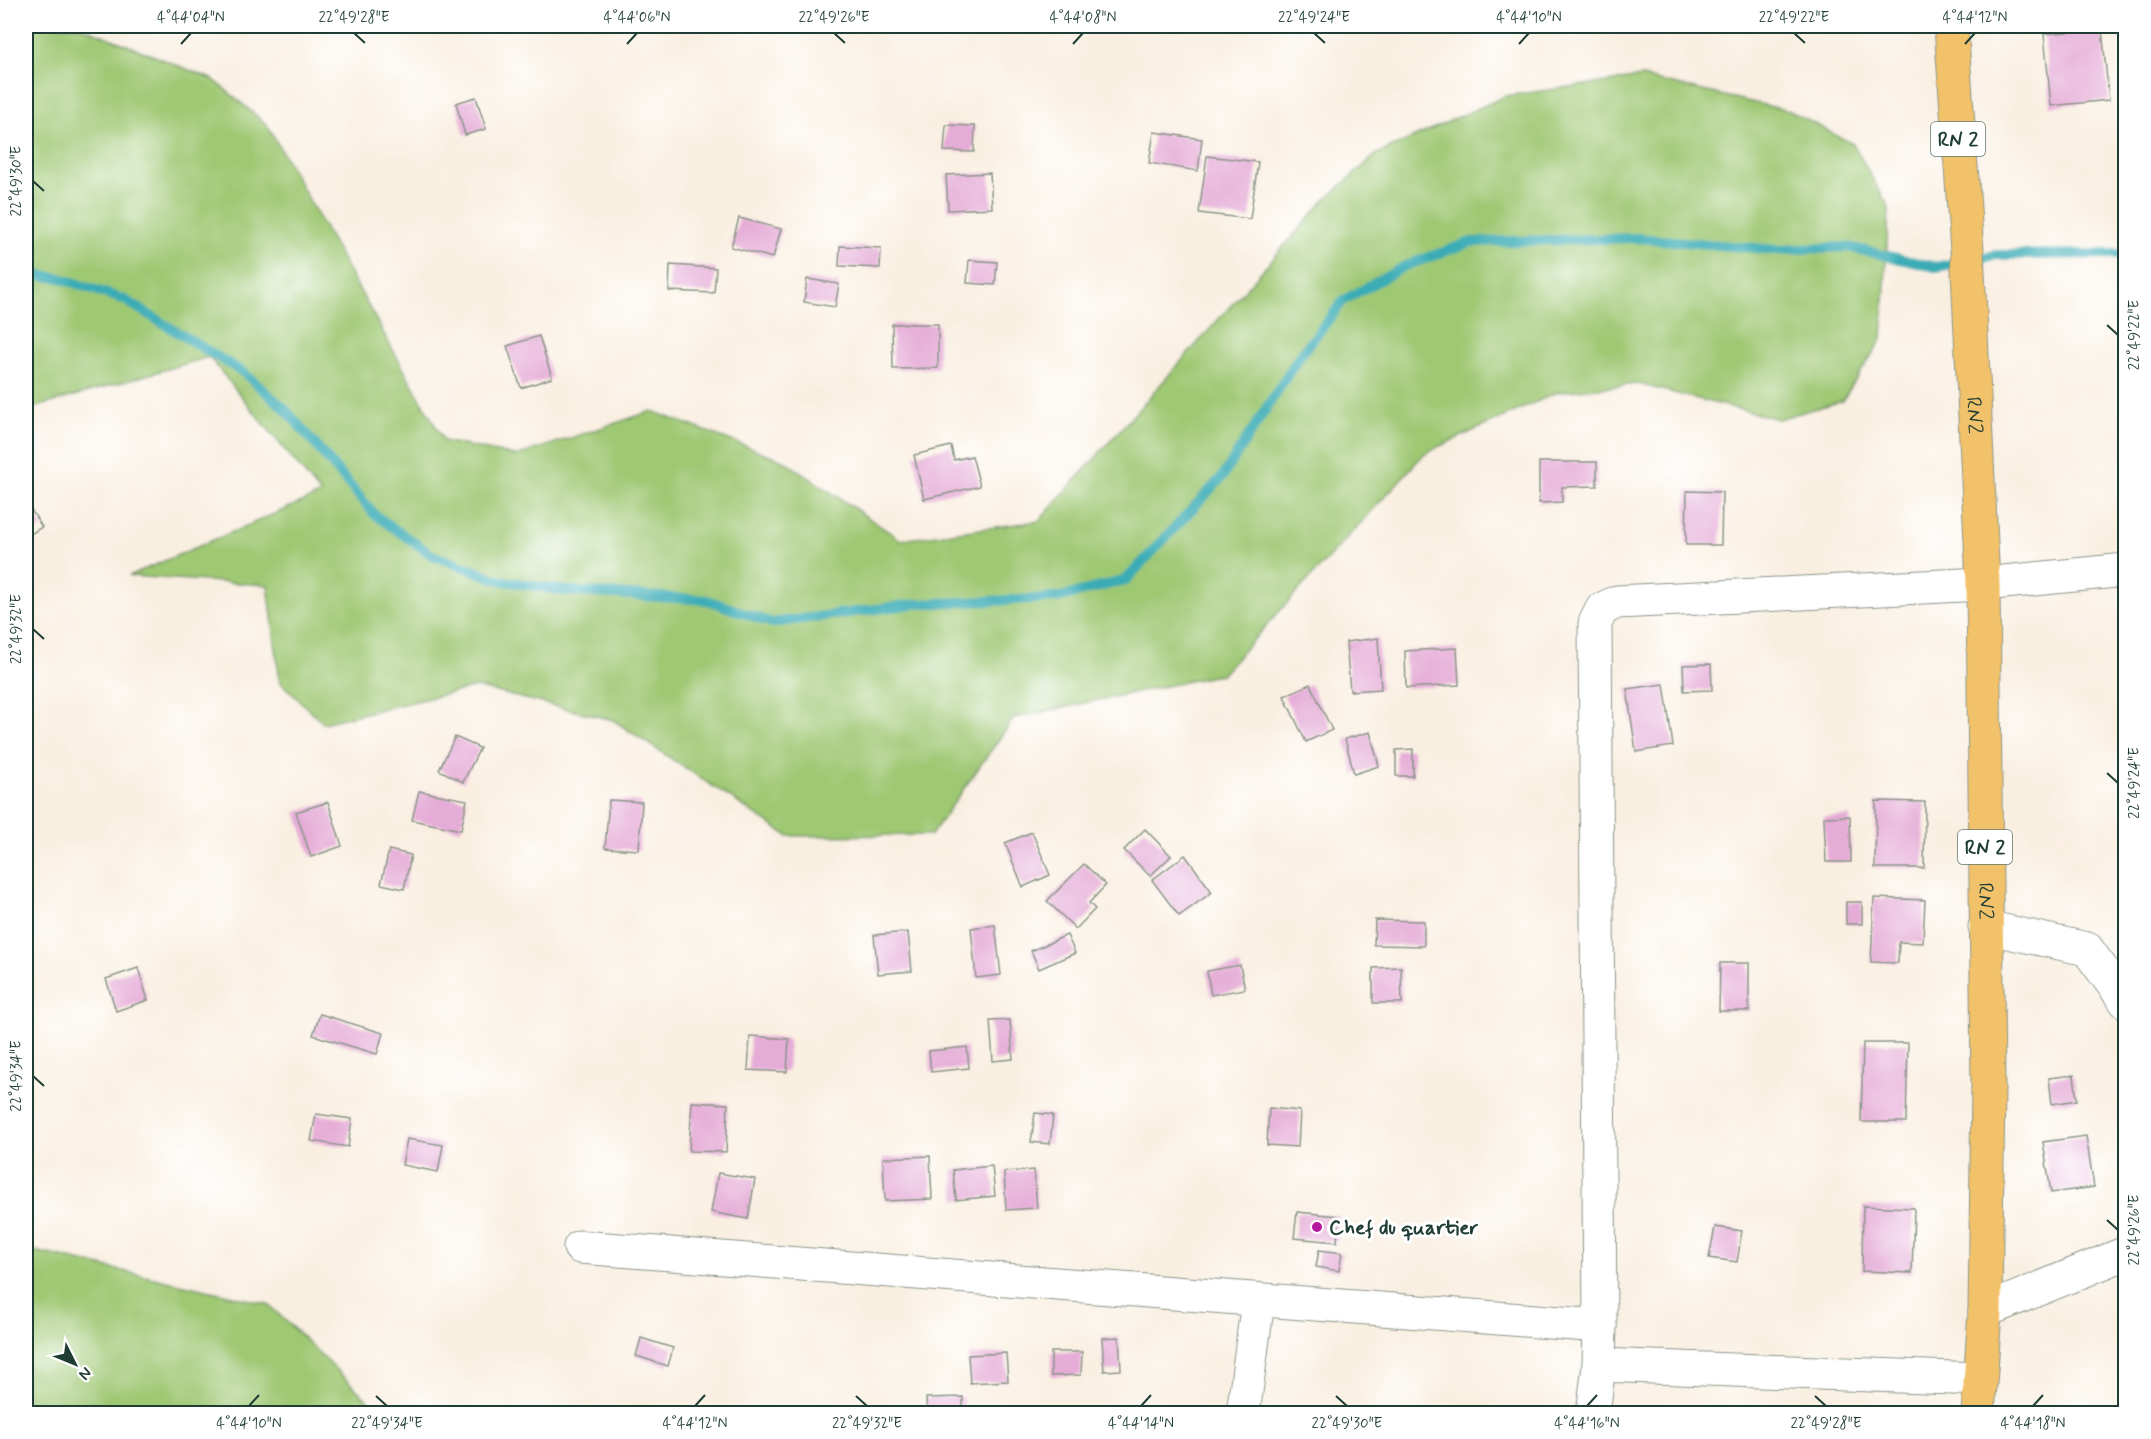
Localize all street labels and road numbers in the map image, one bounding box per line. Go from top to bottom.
road number: RN 2 [1931,122,1985,156]
street label: RN2 [1959,396,1989,434]
road number: RN 2 [1958,830,2012,864]
street label: RN2 [1971,882,1999,920]

